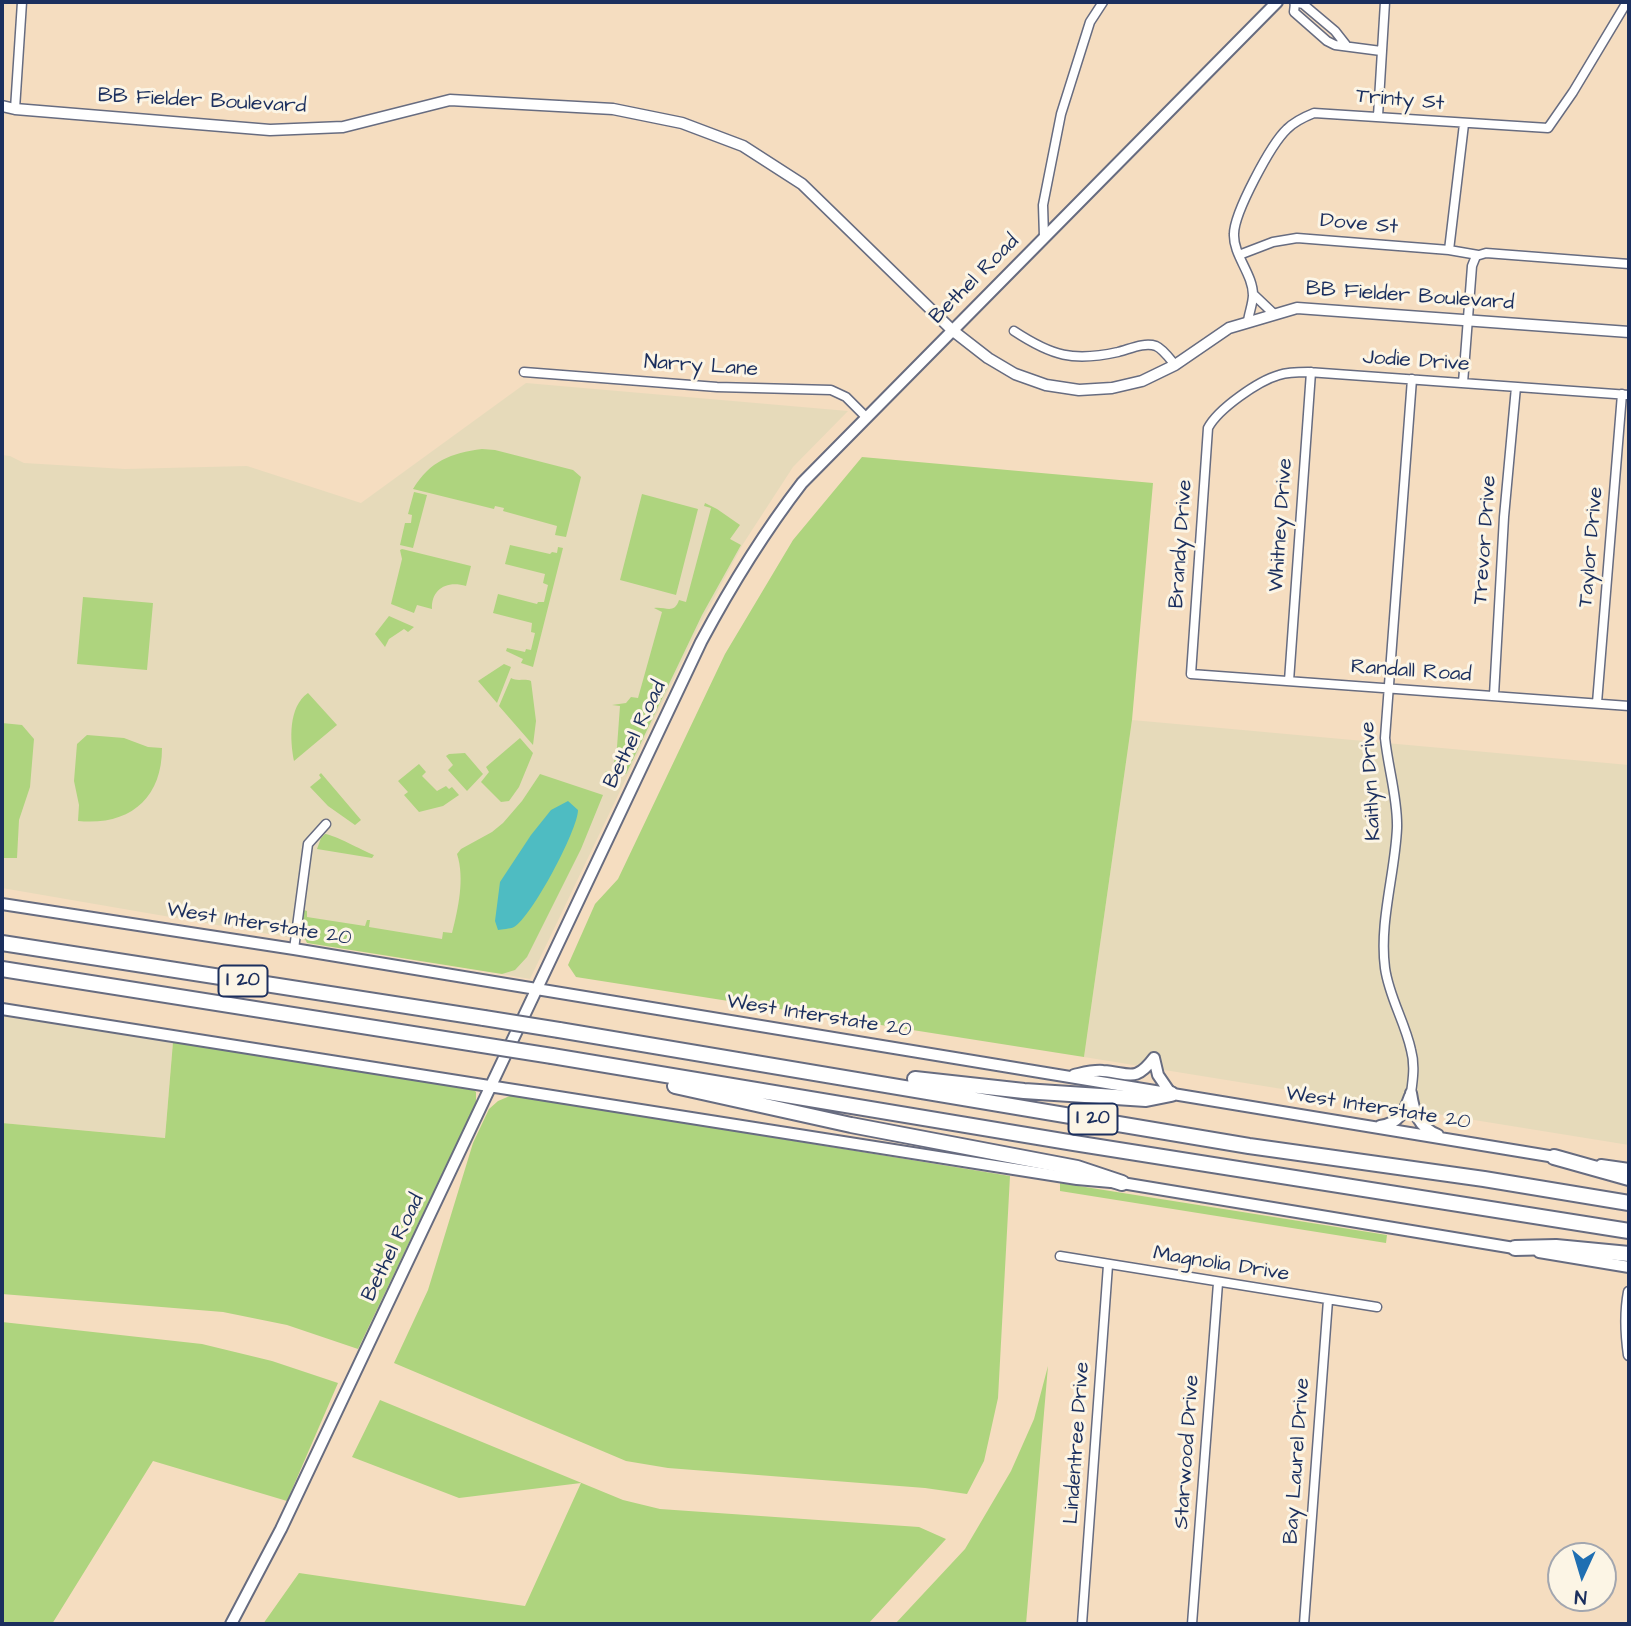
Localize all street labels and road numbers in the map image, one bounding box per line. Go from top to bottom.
street label: BB Fielder Boulevard [97,84,307,120]
street label: Trinty St [1355,85,1445,117]
street label: Dove St [1319,209,1399,241]
street label: Bethel Road [925,230,1025,330]
street label: BB Fielder Boulevard [1305,277,1515,317]
street label: Jodie Drive [1362,346,1470,378]
street label: Narry Lane [643,350,759,384]
street label: Whitney Drive [1265,457,1299,593]
street label: Trevor Drive [1469,475,1503,605]
street label: Brandy Drive [1165,479,1199,609]
street label: Taylor Drive [1574,486,1610,608]
street label: Randall Road [1350,655,1472,689]
street label: Bethel Road [599,677,673,793]
street label: Kaitlyn Drive [1356,721,1388,841]
street label: West Interstate 20 [165,898,353,952]
road number: I 20 [218,965,268,996]
street label: West Interstate 20 [725,990,913,1044]
street label: West Interstate 20 [1284,1082,1472,1136]
road number: I 20 [1068,1104,1118,1134]
street label: Bethel Road [357,1190,431,1306]
street label: Magnolia Drive [1151,1242,1291,1288]
street label: Lindentree Drive [1060,1361,1096,1525]
street label: Starwood Drive [1170,1374,1206,1530]
street label: Bay Laurel Drive [1280,1377,1316,1545]

